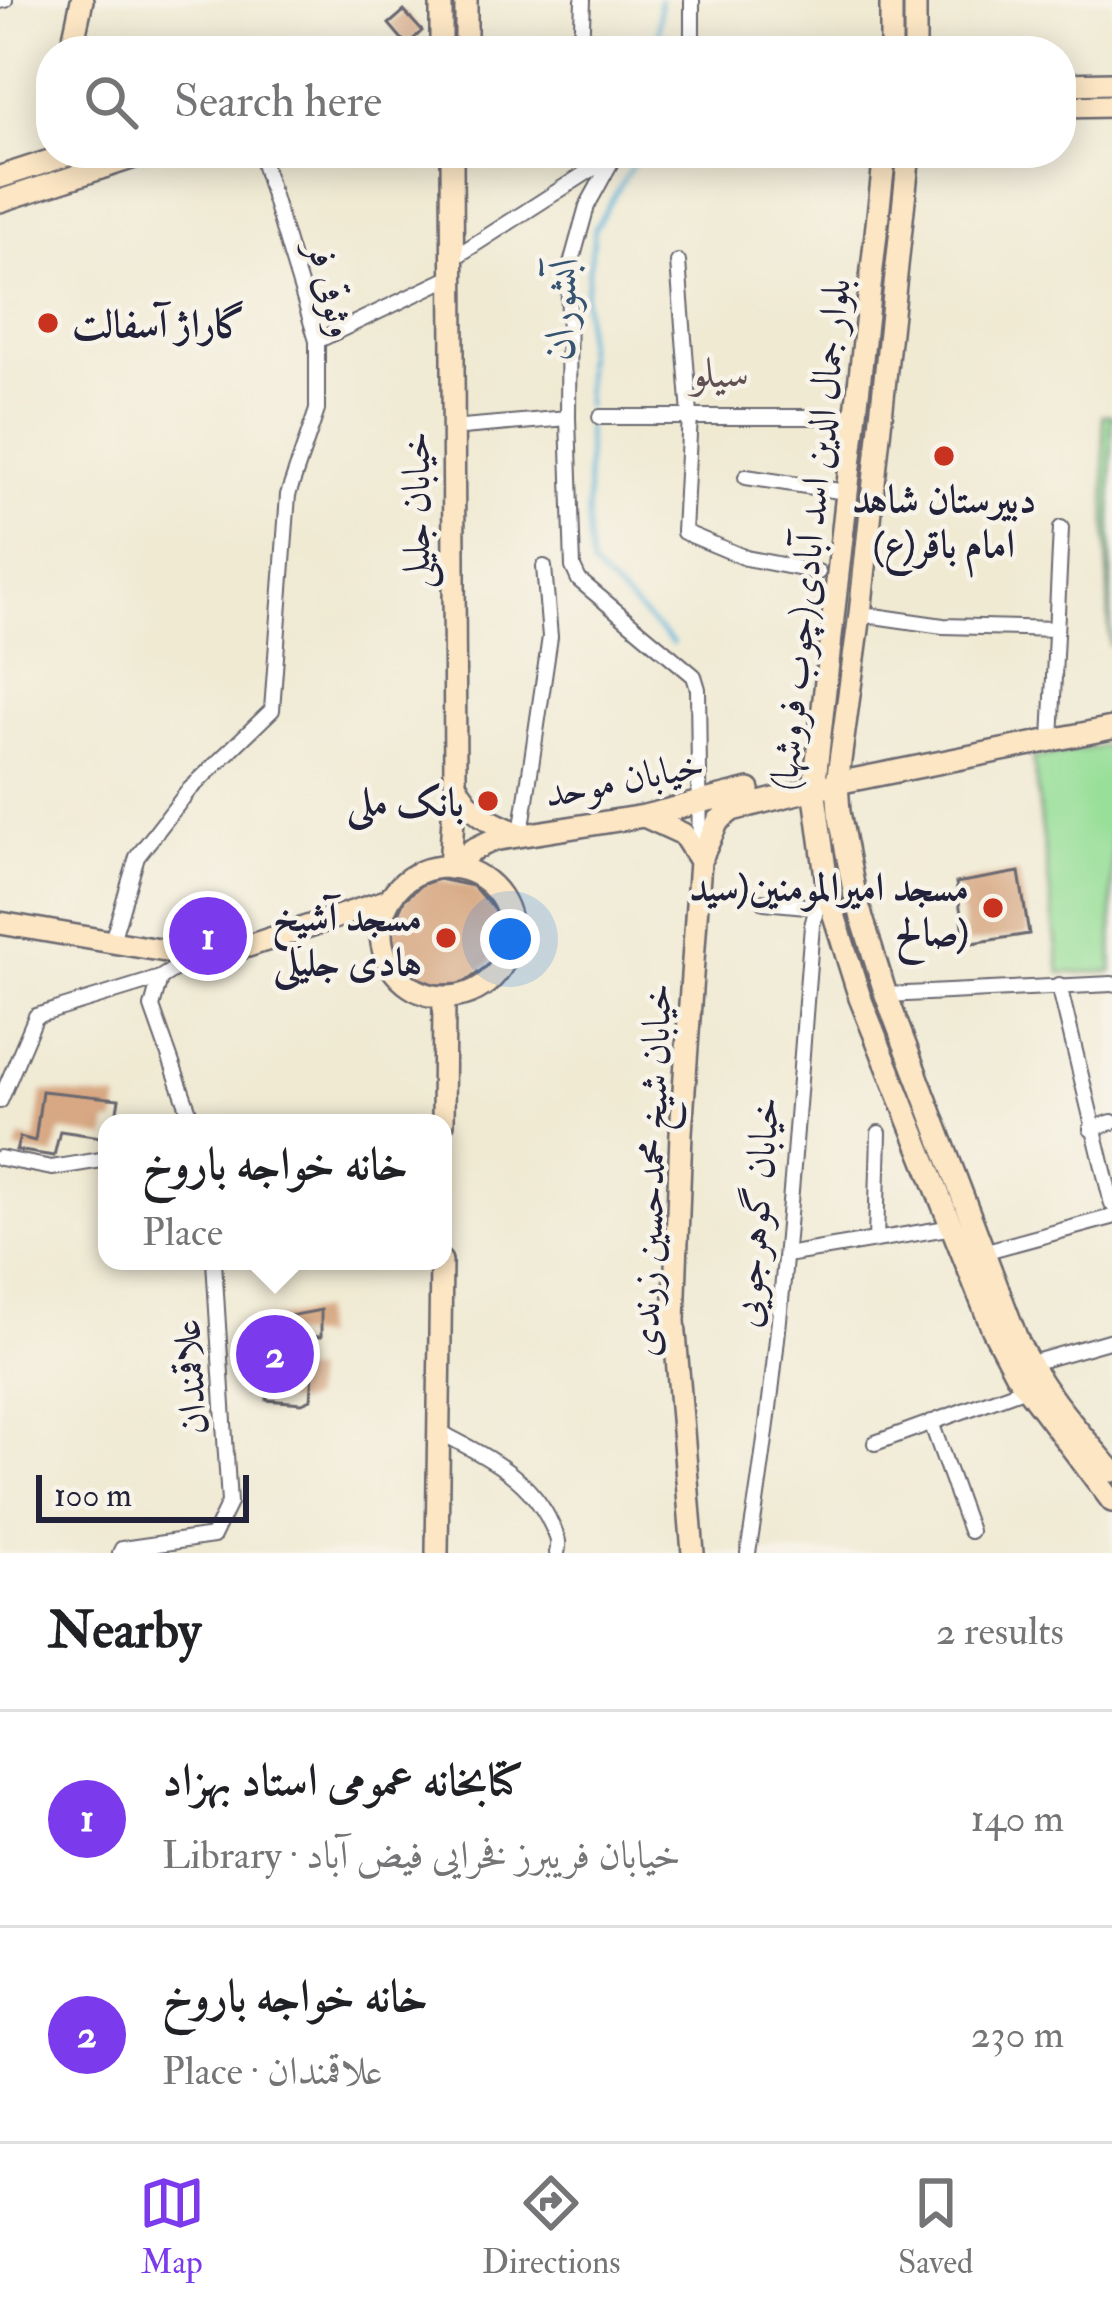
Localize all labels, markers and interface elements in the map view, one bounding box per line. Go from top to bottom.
search box [36,36,1076,168]
icon: search [78,69,144,135]
text: Search here [174,74,382,130]
street label: وثوقی فر [295,232,367,343]
water label: آبشوران [533,255,591,361]
street label: بلوار جمال الدین اسد آبادی(چوب فروشها) [759,276,862,793]
place label: گاراژ آسفالت [72,300,246,349]
marker: گاراژ آسفالت [35,310,61,336]
district label: سیلو [687,348,749,400]
street label: خیابان جلیلی [392,431,444,589]
marker: دبیرستان شاهد امام باقر(ع) [931,443,957,469]
place label: دبیرستان شاهد امام باقر(ع) [852,475,1036,578]
street label: خیابان موحد [540,740,708,819]
place label: بانک ملی [346,778,464,832]
marker: بانک ملی [475,788,501,814]
place label: مسجد امیرالمومنین(سید صالح) [689,863,969,965]
pin: 1 [169,891,247,981]
place label: مسجد آشیخ هادی جلیلی [272,893,422,992]
marker: مسجد امیرالمومنین(سید صالح) [980,895,1006,921]
your location [480,909,540,969]
marker: مسجد آشیخ هادی جلیلی [433,925,459,951]
street label: خیابان شیخ محمدحسین زرندی [620,982,692,1358]
street label: خیابان گوهرجویی [722,1094,791,1330]
popup [98,1114,452,1270]
text: خانه خواجه باروخ [142,1137,408,1193]
text: Place [142,1208,223,1257]
pin: 2 [236,1309,314,1399]
street label: علاقمندان [162,1317,219,1437]
scale bar [36,1469,249,1522]
text: 100 m [54,1475,132,1516]
text: Nearby [48,1599,201,1663]
text: 2 results [936,1607,1064,1656]
text: کتابخانه عمومی استاد بهزاد [162,1753,523,1809]
text: 1 [80,1794,94,1843]
text: 140 m [971,1794,1064,1843]
text: Library · خیابان فریبرز فخرایی فیض آباد [162,1831,681,1880]
text: خانه خواجه باروخ [162,1969,428,2025]
text: 2 [77,2010,97,2059]
text: 230 m [971,2010,1064,2059]
text: Place · علاقمندان [162,2047,383,2096]
tab: Map [139,2170,205,2283]
tab: Directions [482,2170,621,2283]
tab: Saved [898,2170,973,2283]

